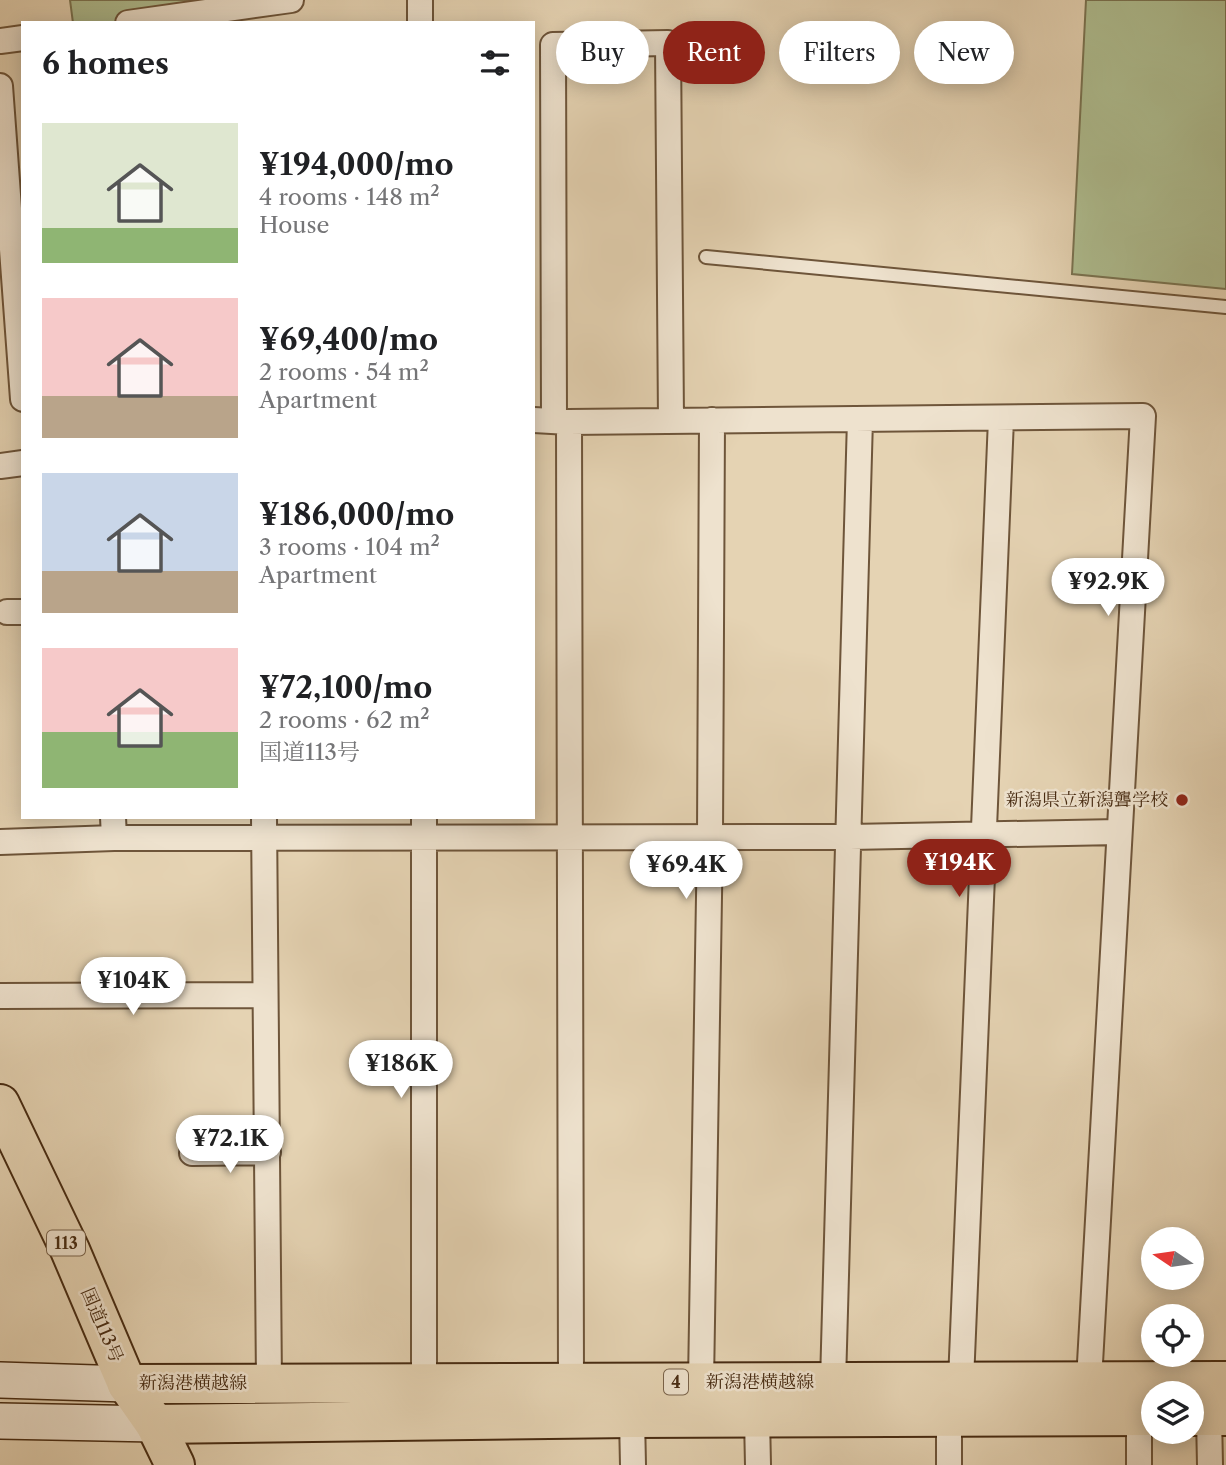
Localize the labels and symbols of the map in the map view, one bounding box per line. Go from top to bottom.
pin: ¥92.9K [1051,558,1165,618]
place label: 新潟県立新潟聾学校 [1006,789,1168,811]
marker: 新潟県立新潟聾学校 [1174,792,1190,808]
pin: ¥194K [910,839,1008,899]
pin: ¥69.4K [629,842,743,901]
pin: ¥104K [84,958,182,1017]
pin: ¥186K [352,1040,450,1100]
pin: ¥72.1K [173,1116,287,1175]
north arrow [1141,1227,1204,1290]
road number: 113 [47,1231,85,1256]
street label: 国道113号 [76,1284,128,1366]
road number: 4 [664,1370,688,1394]
street label: 新潟港横越線 [706,1371,814,1393]
street label: 新潟港横越線 [139,1372,247,1394]

